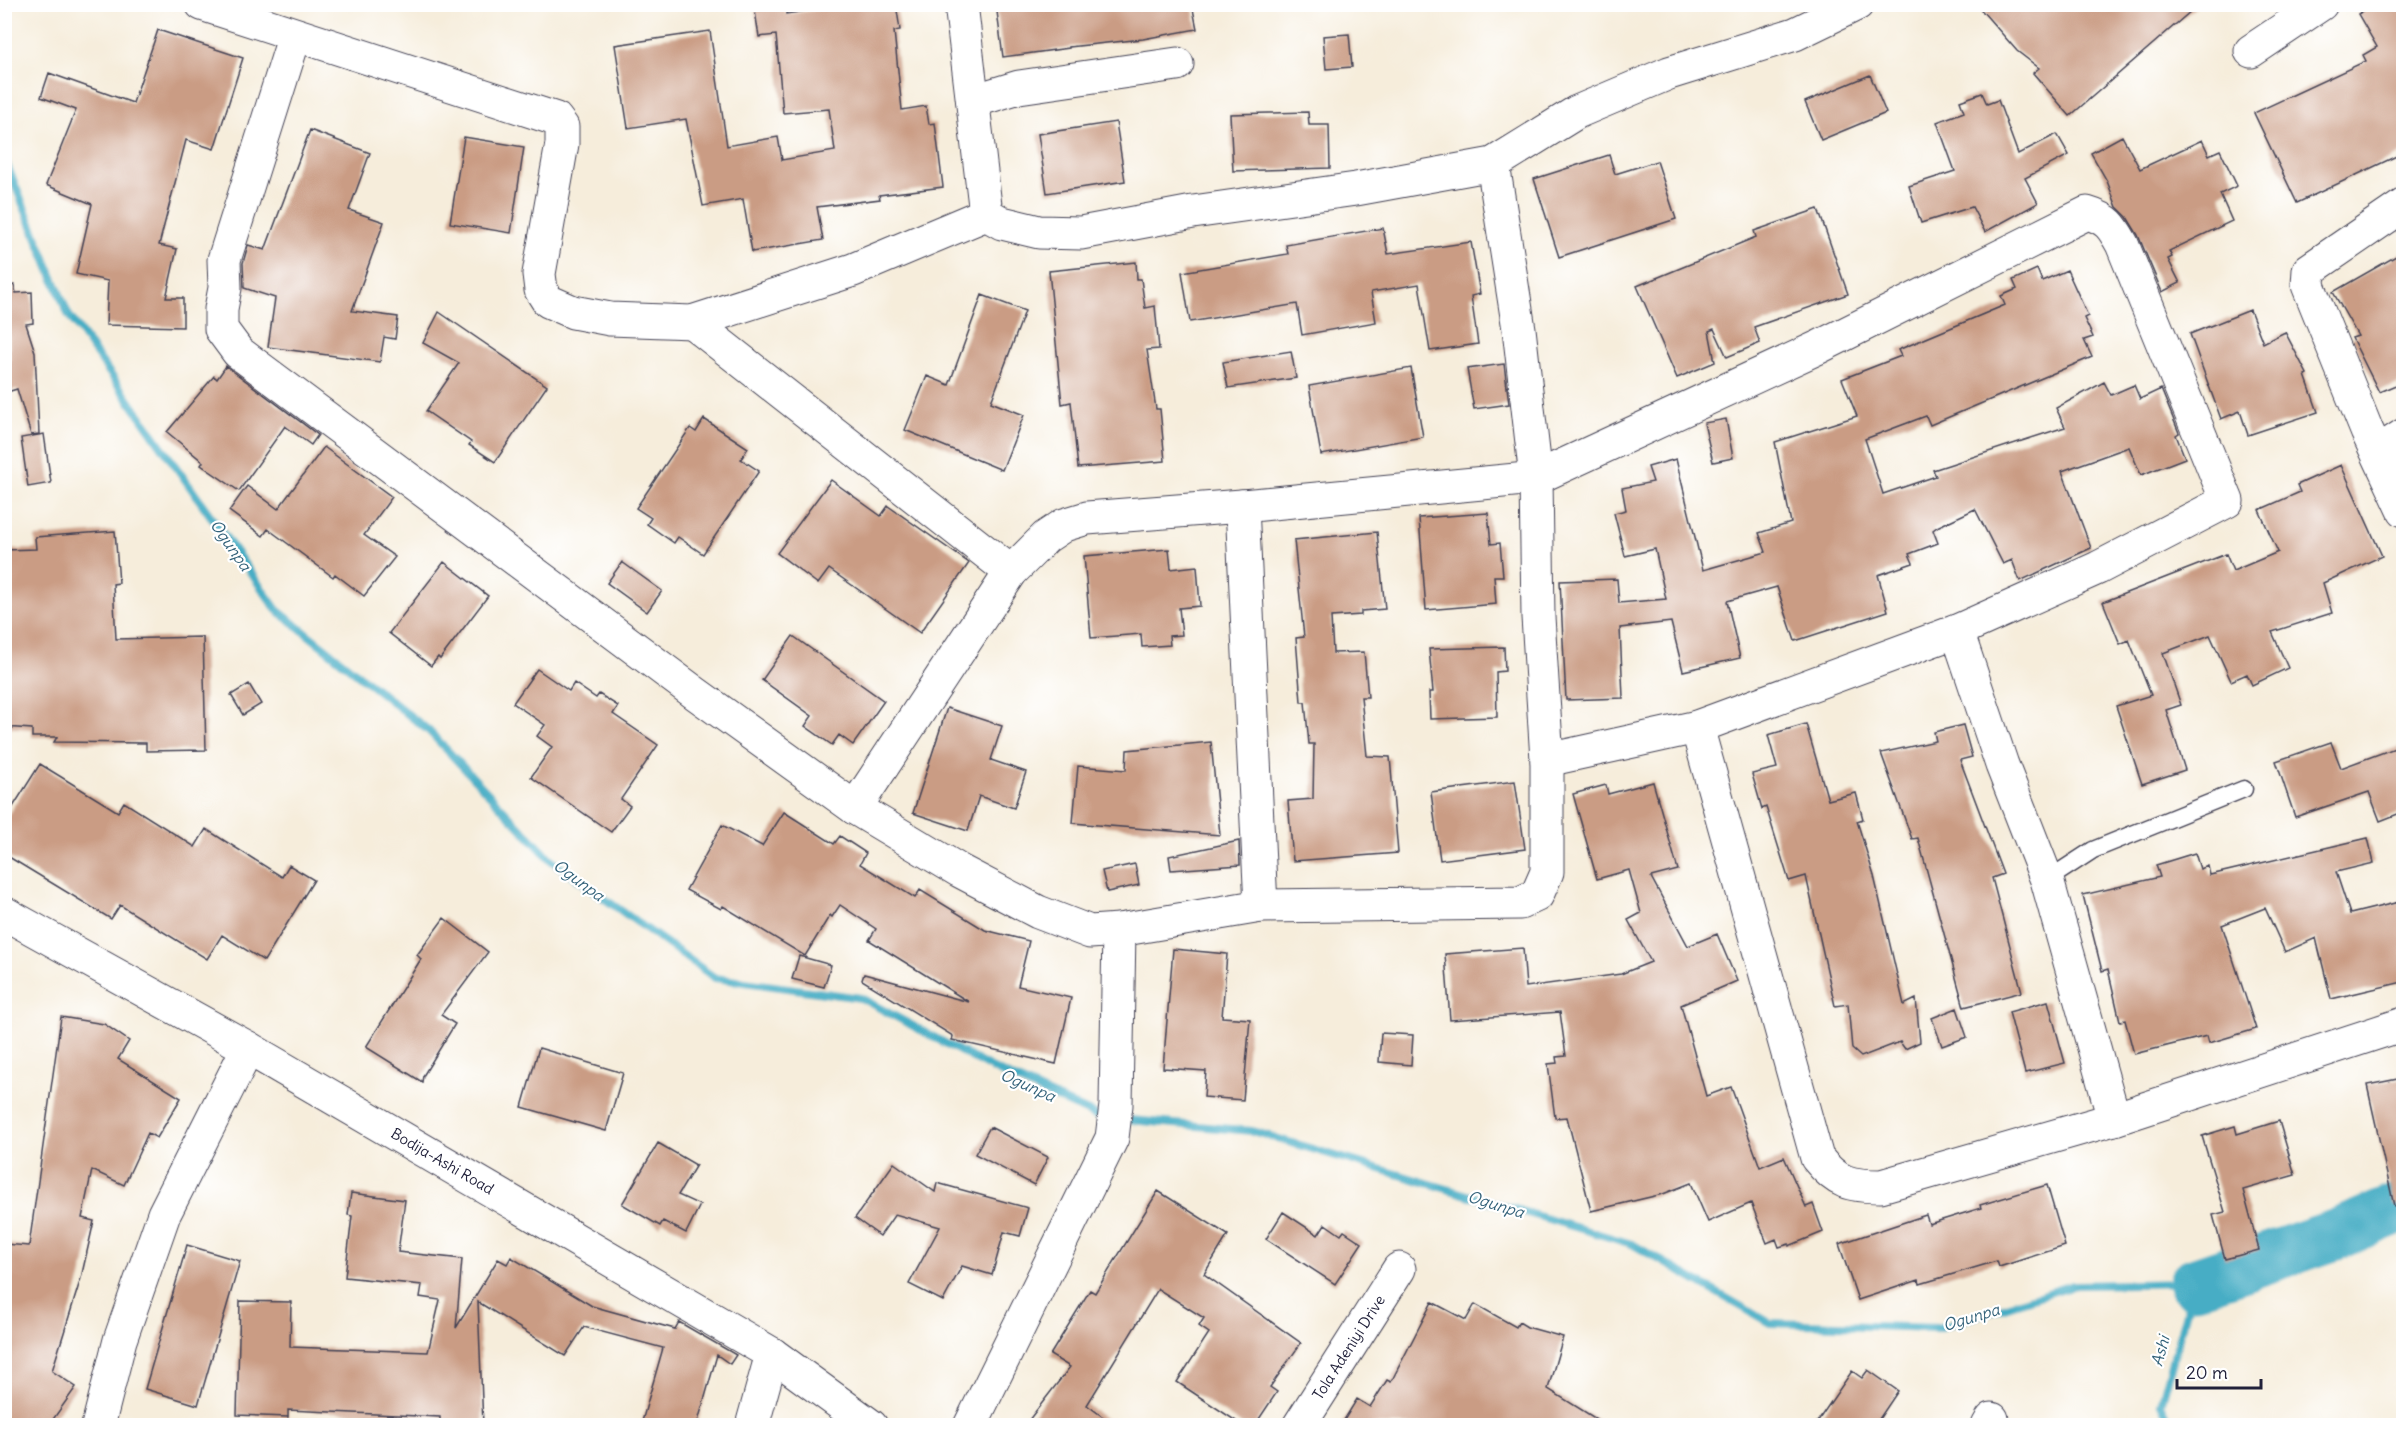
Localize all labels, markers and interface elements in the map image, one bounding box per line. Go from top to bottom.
water label: Ogunpa [206,515,256,575]
water label: Ogunpa [550,855,609,906]
water label: Ogunpa [997,1064,1059,1106]
street label: Bodija-Ashi Road [388,1124,498,1199]
water label: Ogunpa [1465,1186,1528,1222]
street label: Tola Adeniyi Drive [1308,1291,1389,1403]
water label: Ogunpa [1940,1299,2003,1335]
water label: Ashi [2146,1331,2174,1368]
scale bar [2177,1352,2261,1390]
text: 20 m [2186,1361,2228,1384]

